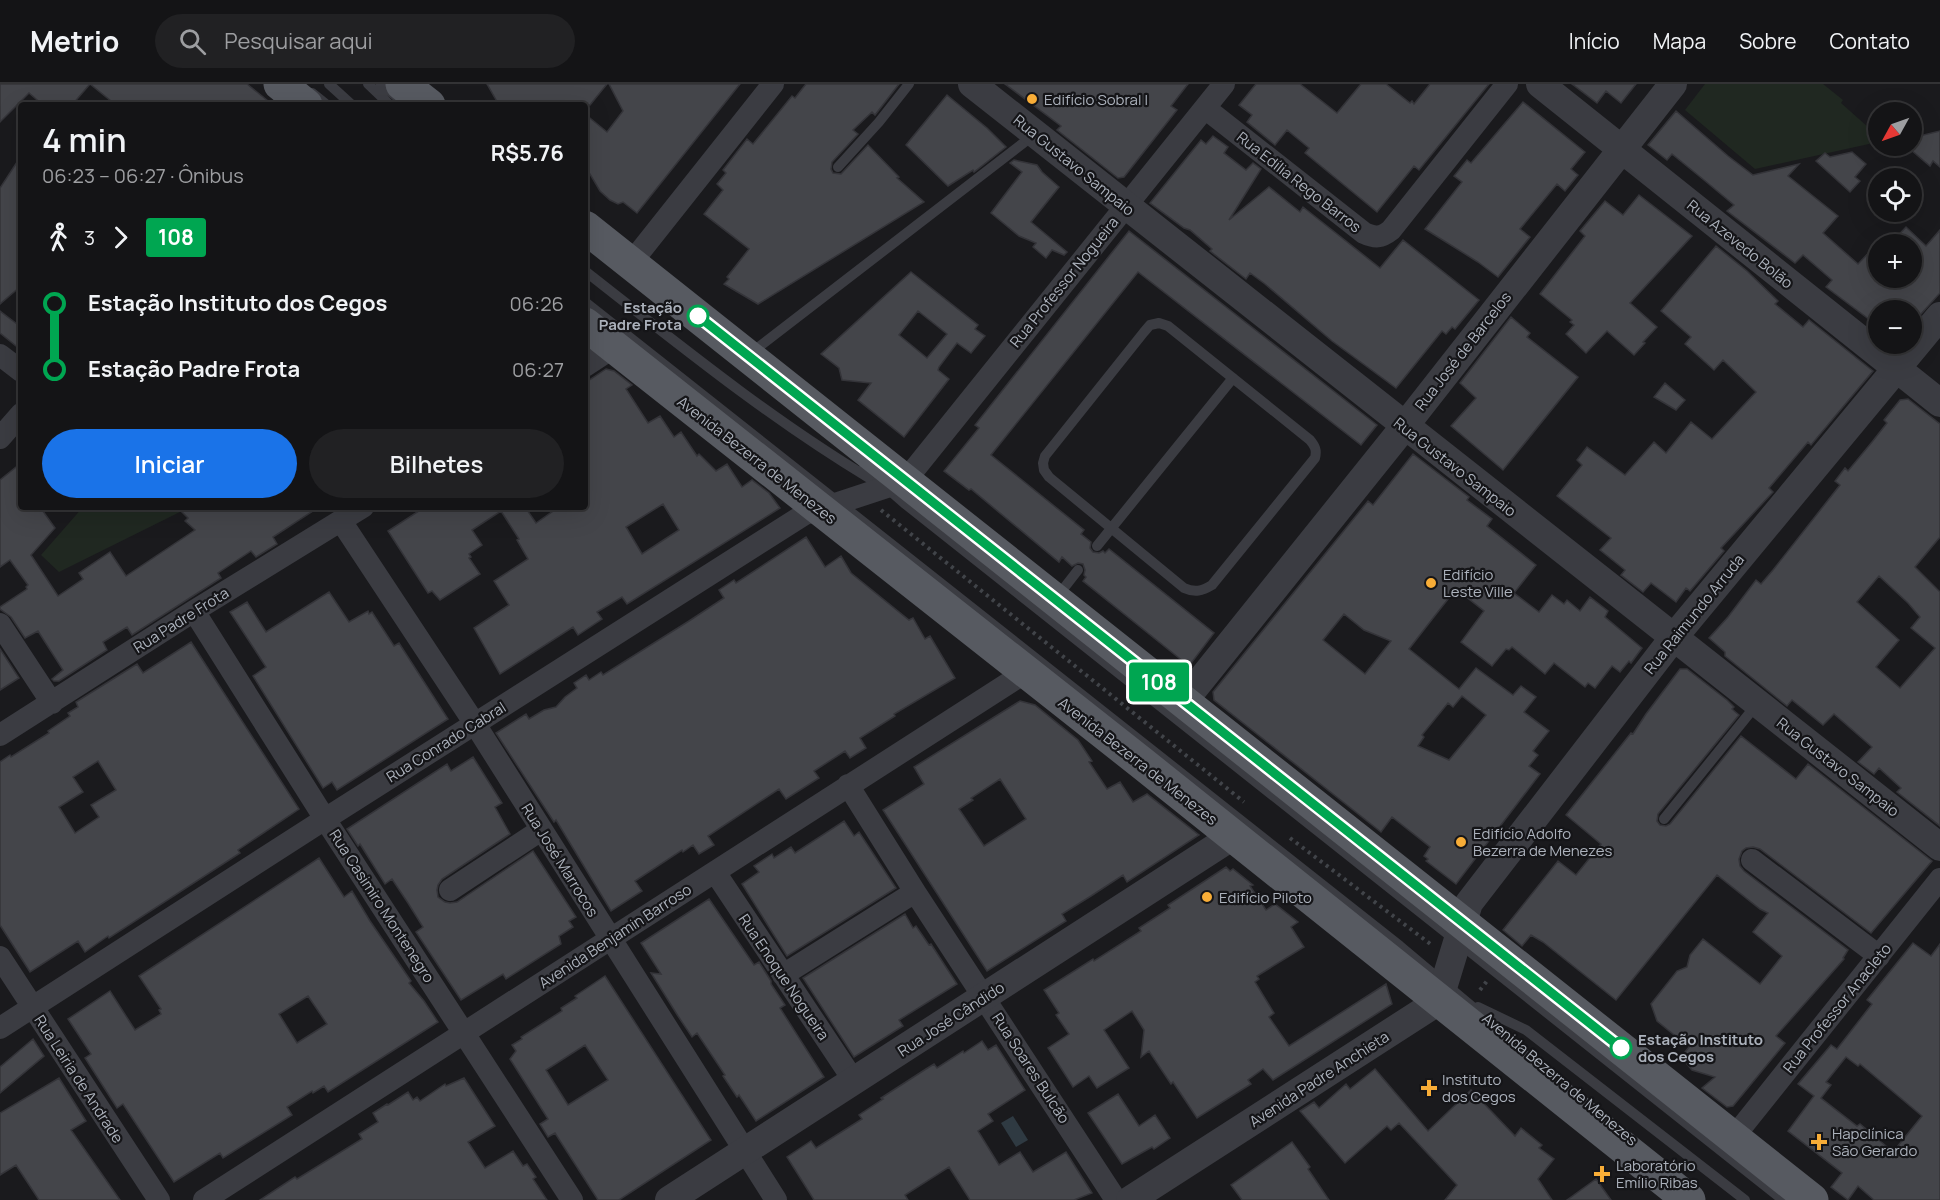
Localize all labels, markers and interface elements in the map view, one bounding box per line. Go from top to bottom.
search box [155,14,575,68]
text: Metrio [30,22,119,60]
icon: search [176,25,209,58]
text: Pesquisar aqui [224,26,373,56]
text: Início [1569,27,1620,55]
text: Mapa [1653,27,1706,55]
text: Sobre [1739,27,1797,55]
text: Contato [1830,27,1910,55]
place label: Edifício Sobral I [1044,89,1148,110]
marker: Edifício Sobral I [1025,92,1039,106]
north arrow [1868,102,1922,156]
map controls [1868,102,1922,354]
street label: Rua Gustavo Sampaio [1009,110,1139,220]
text: 4 min [42,117,127,162]
street label: Rua Edília Rego Barros [1232,127,1366,237]
text: R$5.76 [491,138,564,168]
text: 06:23 – 06:27 · Ônibus [42,162,244,189]
button: locate [1868,168,1922,222]
street label: Rua Azevedo Bolão [1683,195,1797,293]
street label: Rua Professor Nogueira [1005,212,1123,352]
icon: walk [42,221,75,254]
icon: forward [104,221,137,254]
text: 108 [158,223,194,251]
text: 3 [84,224,95,251]
button: + [1868,234,1922,288]
street label: Rua José de Barcelos [1410,287,1516,415]
text: Estação Instituto dos Cegos [88,288,387,318]
text: 06:26 [510,290,564,317]
place label: Estação Padre Frota [599,297,682,335]
button: − [1868,300,1922,354]
marker: Estação Padre Frota [687,305,709,327]
text: Estação Padre Frota [88,354,300,384]
text: 06:27 [512,356,564,383]
street label: Avenida Bezerra de Menezes [673,391,841,529]
street label: Rua Gustavo Sampaio [1389,412,1521,522]
button: Iniciar [42,429,297,498]
button: Bilhetes [309,429,564,498]
street label: Rua Raimundo Arruda [1639,550,1749,678]
place label: Edifício Leste Ville [1443,564,1513,602]
marker: Edifício Leste Ville [1424,576,1438,590]
street label: Rua Padre Frota [129,582,233,658]
line badge: 108 [1124,662,1194,702]
text: 108 [1141,668,1177,696]
street label: Avenida Bezerra de Menezes [1054,692,1222,830]
street label: Rua Conrado Cabral [382,697,510,787]
street label: Rua Gustavo Sampaio [1772,712,1904,822]
street label: Rua José Marrocos [517,799,603,921]
place label: Edifício Adolfo Bezerra de Menezes [1473,823,1612,861]
street label: Rua Casimiro Montenegro [325,825,440,987]
marker: Edifício Adolfo Bezerra de Menezes [1454,835,1468,849]
street label: Avenida Benjamin Barroso [535,879,695,993]
place label: Edifício Piloto [1219,887,1312,908]
marker: Edifício Piloto [1200,890,1214,904]
street label: Rua Enoque Nogueira [734,910,834,1044]
street label: Rua Professor Anacleto [1778,939,1896,1077]
street label: Rua José Cândido [894,977,1008,1061]
street label: Avenida Bezerra de Menezes [1478,1008,1642,1150]
street label: Rua Soares Bulcão [987,1009,1075,1128]
street label: Rua Leiria de Andrade [30,1011,128,1147]
street label: Avenida Padre Anchieta [1245,1026,1393,1132]
place label: Estação Instituto dos Cegos [1638,1029,1763,1067]
marker: Estação Instituto dos Cegos [1610,1037,1632,1059]
place label: Instituto dos Cegos [1442,1069,1516,1107]
marker: Instituto dos Cegos [1420,1079,1438,1097]
place label: Hapclínica São Gerardo [1832,1123,1917,1161]
marker: Hapclínica São Gerardo [1810,1133,1828,1151]
place label: Laboratório Emílio Ribas [1616,1155,1698,1193]
marker: Laboratório Emílio Ribas [1593,1165,1611,1183]

